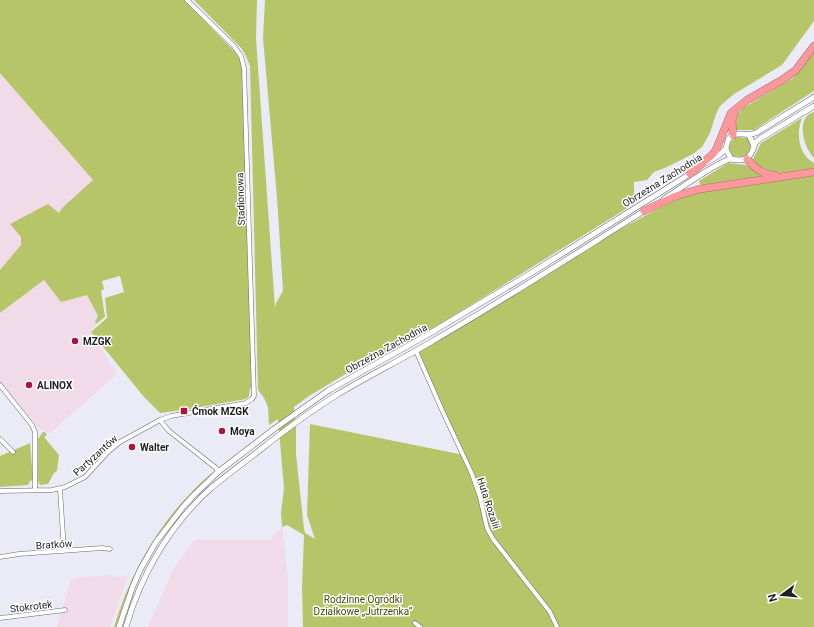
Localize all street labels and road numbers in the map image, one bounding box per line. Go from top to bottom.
street label: Obrzeżna Zachodnia [621,152,704,209]
street label: Stadionowa [234,173,247,225]
street label: Obrzeżna Zachodnia [344,321,429,375]
street label: Partyzantów [71,432,120,478]
street label: Huta Rozalii [475,476,502,530]
street label: Bratków [35,538,73,551]
street label: Stokrotek [9,598,54,615]

